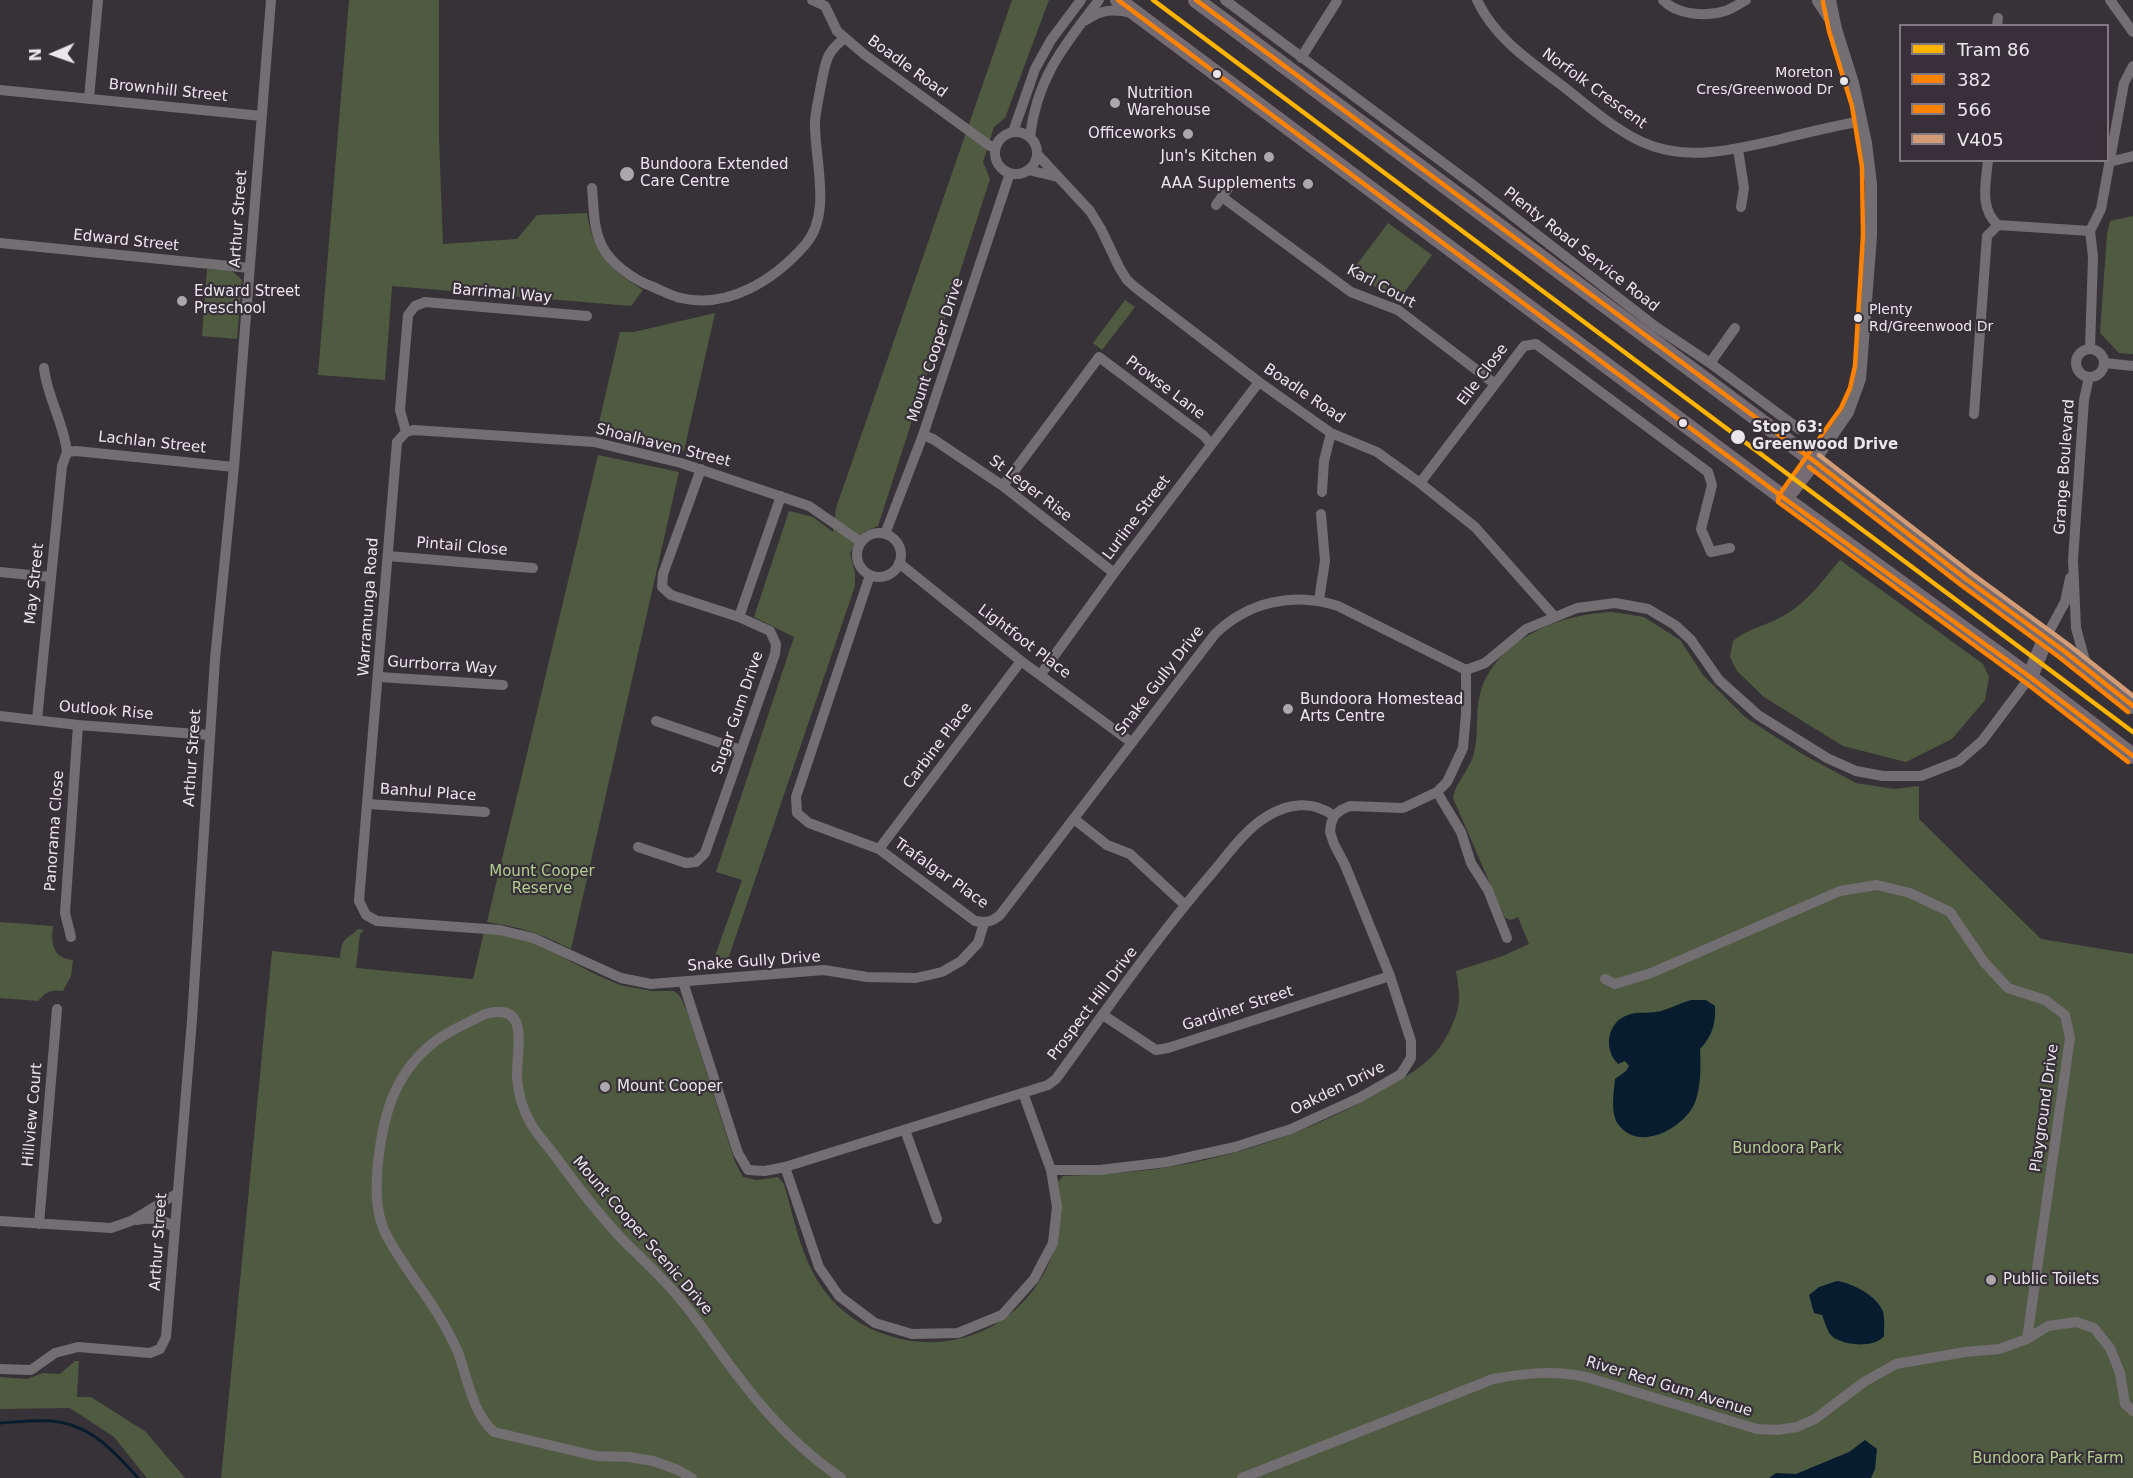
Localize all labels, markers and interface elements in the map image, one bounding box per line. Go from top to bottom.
north arrow [24,24,84,84]
legend [1899,24,2109,162]
street label: Boadle Road [864,32,950,102]
text: Tram 86 [1957,39,2030,60]
street label: Norfolk Crescent [1538,45,1650,133]
text: N [26,48,45,62]
place label: Moreton Cres/Greenwood Dr [1696,65,1833,98]
unlabelled marker [1211,68,1223,80]
text: 382 [1957,69,1991,90]
marker: Moreton Cres/Greenwood Dr [1838,75,1850,87]
street label: Brownhill Street [108,76,228,106]
place label: Nutrition Warehouse [1127,85,1210,120]
marker: Nutrition Warehouse [1108,96,1122,110]
text: 566 [1957,99,1991,120]
place label: Officeworks [1088,125,1176,143]
marker: Officeworks [1181,127,1195,141]
text: V405 [1957,129,2004,150]
place label: Jun's Kitchen [1160,148,1257,166]
marker: Jun's Kitchen [1262,150,1276,164]
place label: Bundoora Extended Care Centre [640,156,789,191]
marker: Bundoora Extended Care Centre [618,165,636,183]
street label: Arthur Street [227,170,251,268]
place label: AAA Supplements [1161,175,1296,193]
marker: AAA Supplements [1301,177,1315,191]
street label: Plenty Road Service Road [1500,184,1662,316]
street label: Edward Street [72,226,180,256]
street label: Karl Court [1344,261,1418,313]
street label: Mount Cooper Drive [904,276,968,424]
street label: Barrimal Way [451,281,553,307]
place label: Edward Street Preschool [194,283,300,318]
marker: Edward Street Preschool [175,294,189,308]
place label: Plenty Rd/Greenwood Dr [1869,302,1993,334]
marker: Plenty Rd/Greenwood Dr [1852,312,1864,324]
street label: Elle Close [1454,341,1512,409]
street label: Prowse Lane [1122,352,1208,424]
street label: Boadle Road [1260,360,1348,428]
street label: Grange Boulevard [2051,399,2079,535]
unlabelled marker [1677,417,1689,429]
place label: Stop 63: Greenwood Drive [1752,419,1898,454]
street label: Shoalhaven Street [594,421,732,471]
street label: Lachlan Street [97,428,207,458]
marker: Stop 63: Greenwood Drive [1729,428,1747,446]
street label: St Leger Rise [985,452,1075,526]
street label: Lurline Street [1099,472,1175,564]
street label: Pintail Close [416,534,508,560]
street label: Warramunga Road [355,537,383,677]
street label: May Street [22,543,48,625]
street label: Lightfoot Place [974,601,1074,683]
street label: Snake Gully Drive [1112,623,1208,739]
street label: Sugar Gum Drive [708,649,768,777]
street label: Gurrborra Way [387,653,497,679]
place label: Bundoora Homestead Arts Centre [1300,691,1463,726]
street label: Outlook Rise [58,698,154,724]
street label: Carbine Place [900,699,976,793]
marker: Bundoora Homestead Arts Centre [1281,702,1295,716]
street label: Arthur Street [181,709,205,807]
street label: Panorama Close [42,770,68,892]
street label: Banhul Place [379,781,477,805]
street label: Trafalgar Place [891,835,991,913]
park label: Mount Cooper Reserve [489,863,595,898]
street label: Prospect Hill Drive [1044,944,1142,1064]
street label: Snake Gully Drive [687,948,821,976]
street label: Gardiner Street [1180,983,1296,1035]
street label: Playground Drive [2027,1043,2063,1173]
street label: Oakden Drive [1288,1058,1388,1120]
street label: Hillview Court [19,1062,47,1168]
place label: Mount Cooper [617,1078,723,1096]
marker: Mount Cooper [598,1080,612,1094]
park label: Bundoora Park [1732,1140,1842,1158]
street label: Mount Cooper Scenic Drive [568,1153,716,1319]
street label: Arthur Street [147,1193,171,1291]
place label: Public Toilets [2003,1271,2099,1289]
marker: Public Toilets [1984,1273,1998,1287]
street label: River Red Gum Avenue [1584,1353,1754,1421]
park label: Bundoora Park Farm [1972,1450,2124,1468]

